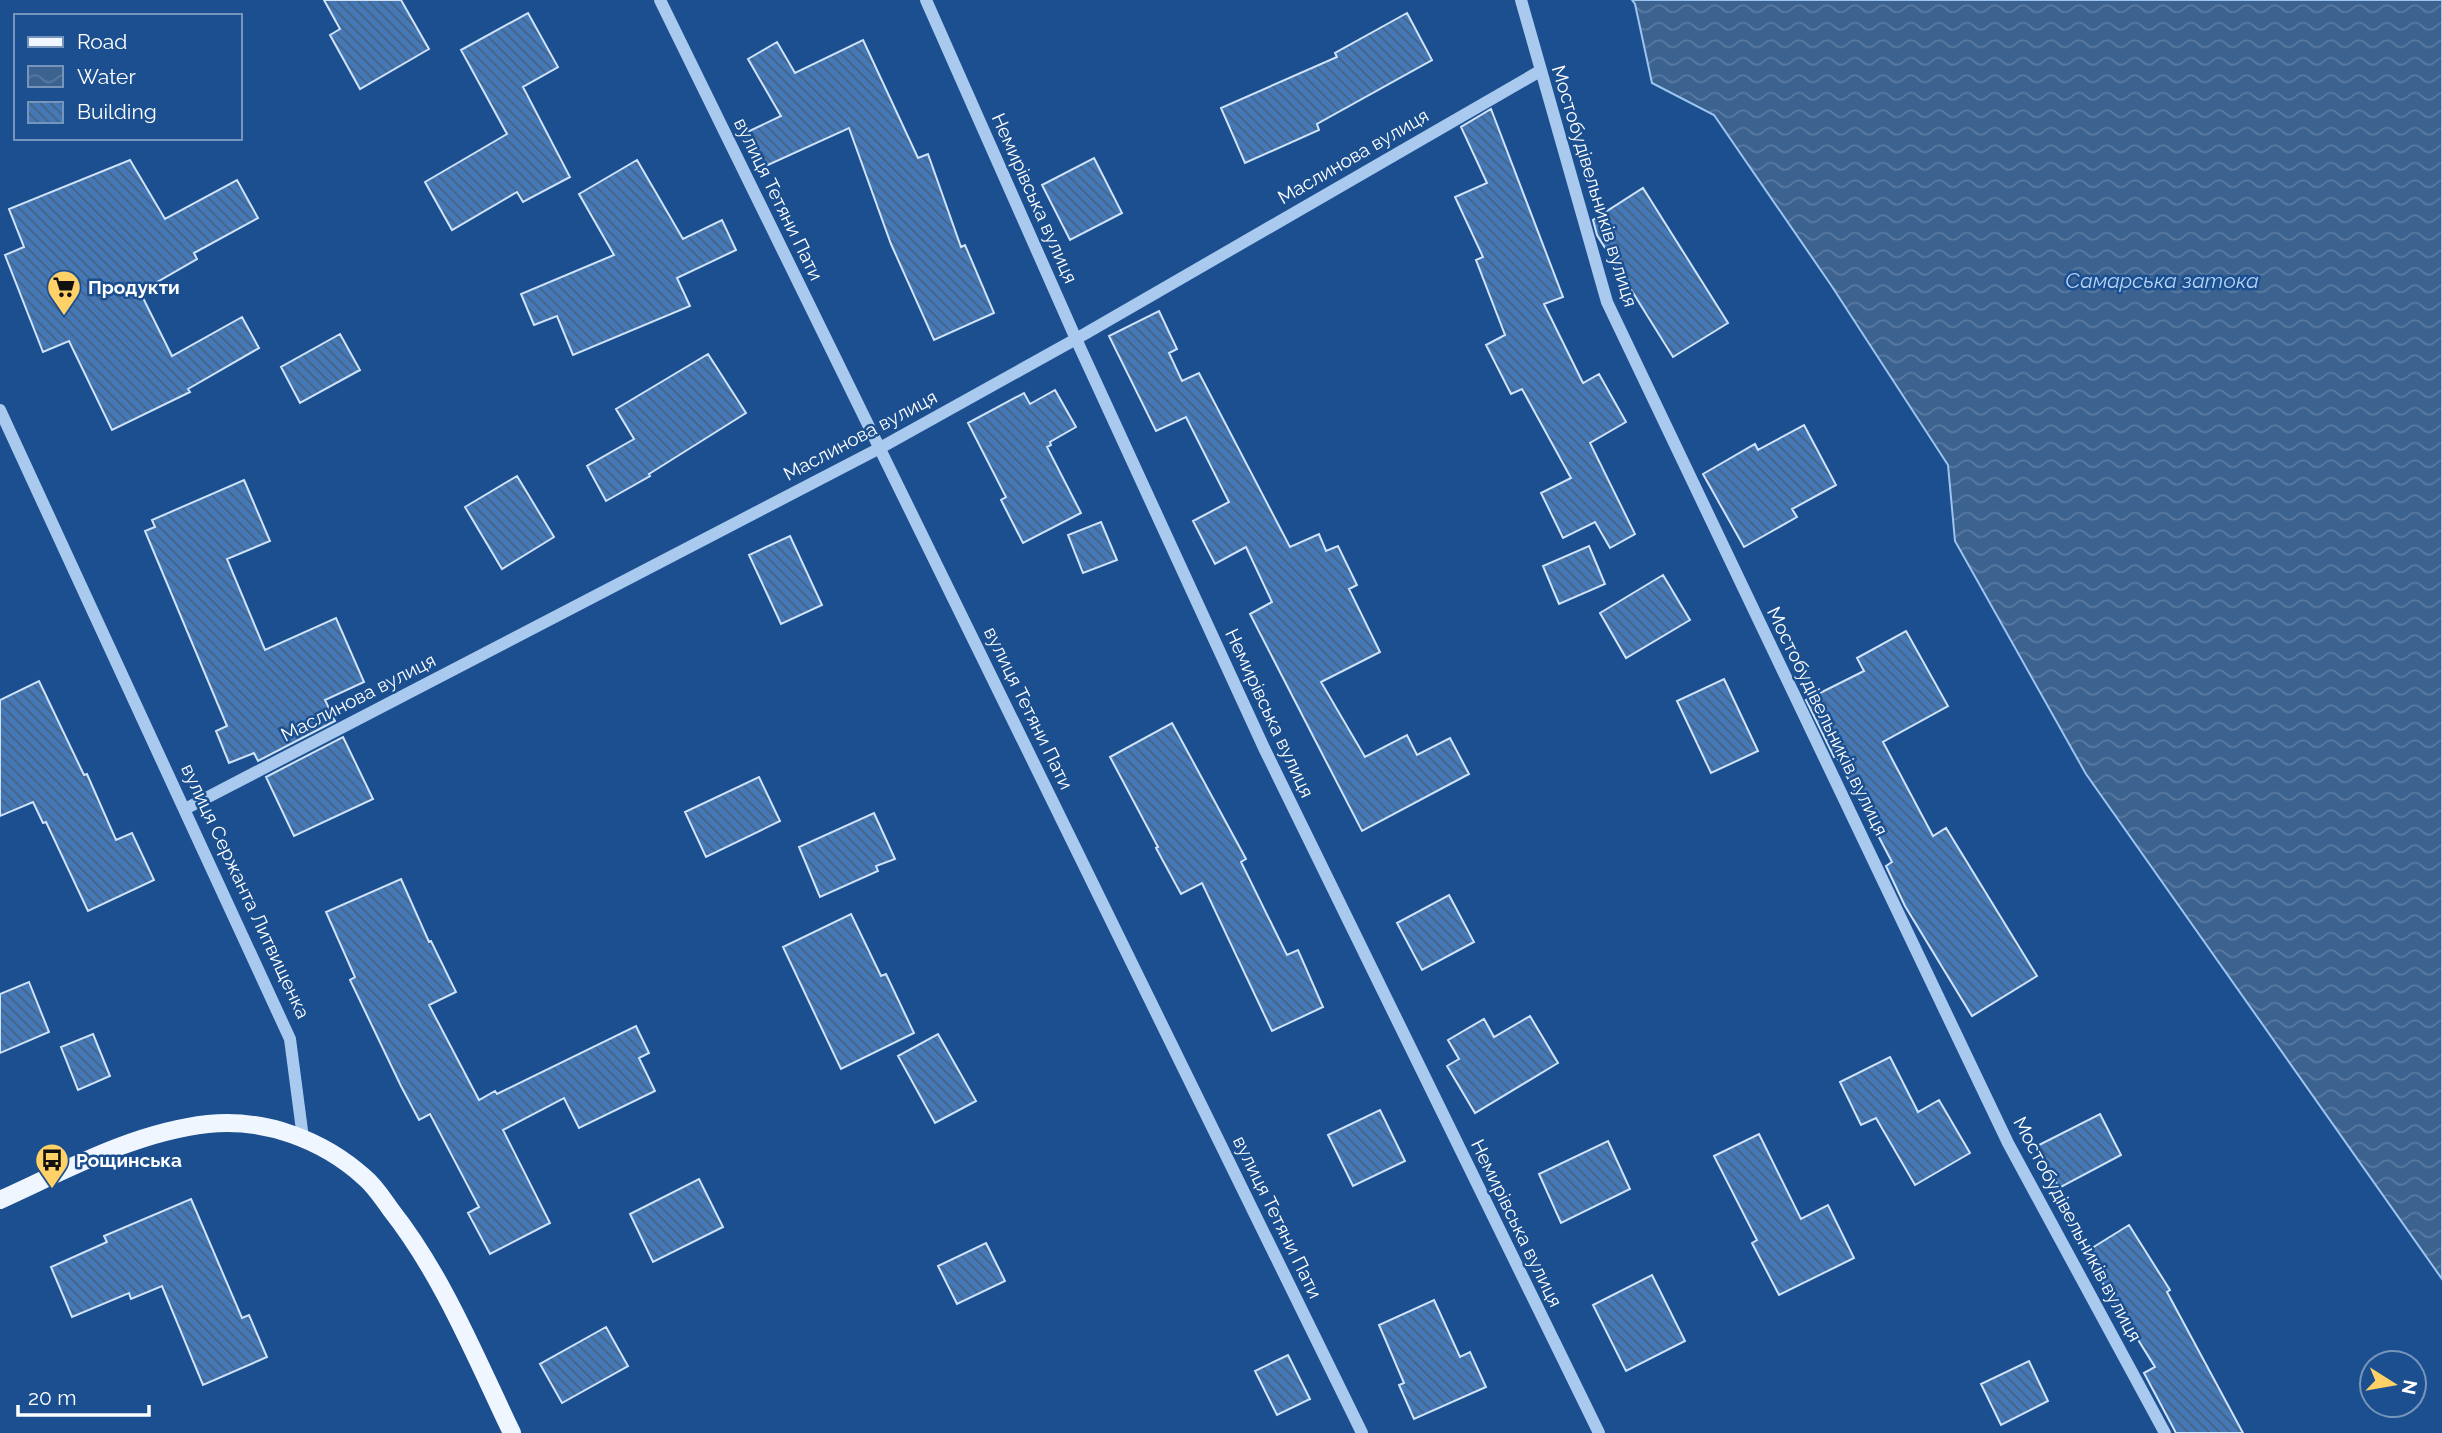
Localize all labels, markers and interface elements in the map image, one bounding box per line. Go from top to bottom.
legend [14,14,242,140]
text: Road [77,29,127,54]
street label: Мостобудівельників вулиця [1548,63,1642,309]
text: Water [77,64,136,89]
text: Building [77,99,157,124]
street label: Маслинова вулиця [1274,104,1432,208]
street label: Немирівська вулиця [988,110,1082,286]
street label: вулиця Тетяни Пати [730,114,828,284]
supermarket icon: Продукти [45,268,83,317]
water label: Самарська затока [2065,268,2259,293]
place label: Продукти [88,276,180,298]
street label: Маслинова вулиця [780,385,940,485]
street label: Мостобудівельників вулиця [1763,603,1893,839]
street label: вулиця Тетяни Пати [980,623,1078,793]
street label: Немирівська вулиця [1221,625,1319,801]
street label: Маслинова вулиця [277,648,439,746]
street label: вулиця Сержанта Литвищенка [177,760,315,1022]
street label: Мостобудівельників вулиця [2009,1113,2147,1345]
street label: вулиця Тетяни Пати [1229,1132,1327,1302]
street label: Немирівська вулиця [1467,1136,1567,1310]
bus stop icon: Рощинська [33,1141,71,1190]
place label: Рощинська [76,1149,182,1171]
north arrow [2358,1349,2428,1419]
scale bar [18,1374,149,1418]
text: N [2398,1378,2422,1396]
text: 20 m [28,1385,76,1410]

